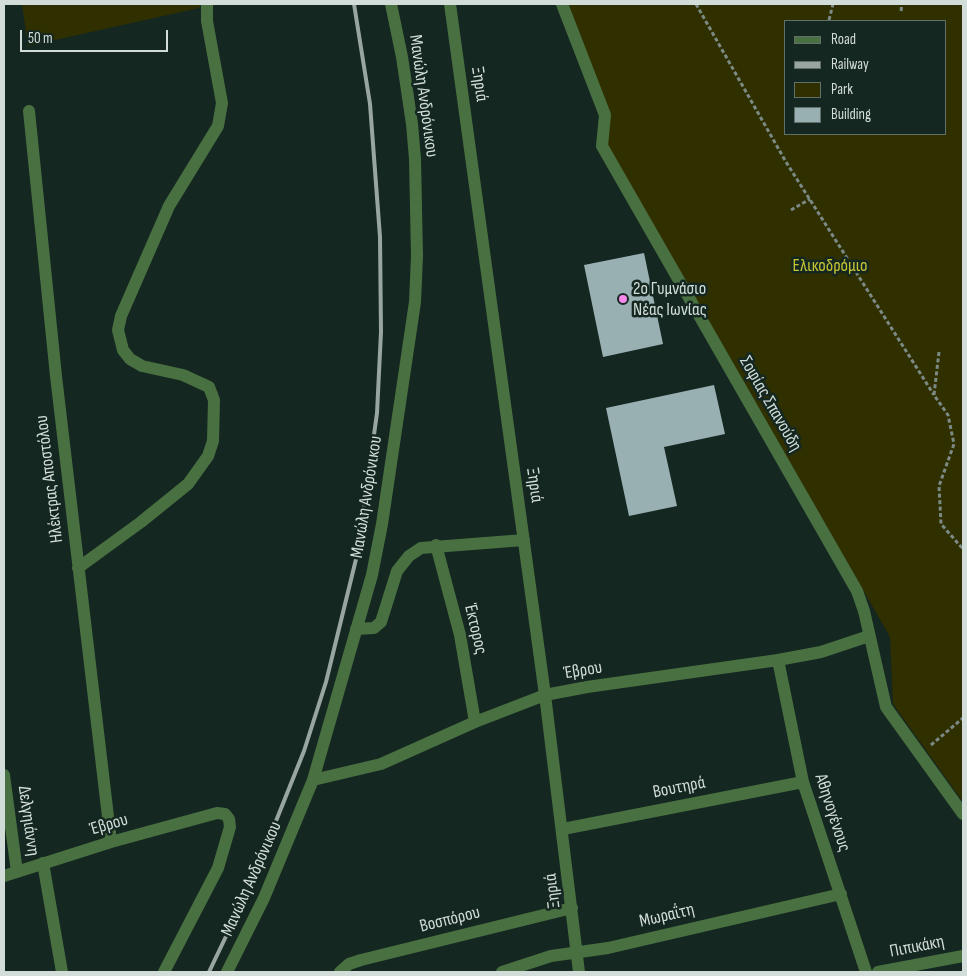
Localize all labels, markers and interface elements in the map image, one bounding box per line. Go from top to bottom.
scale bar [22,20,170,52]
legend [784,20,947,135]
text: 50 m [28,29,53,48]
text: Road [831,30,856,49]
street label: Μανώλη Ανδρόνικου [404,33,442,159]
text: Railway [831,55,869,74]
street label: Ξηριά [466,65,492,103]
text: Park [831,80,853,99]
text: Building [831,105,871,124]
park label: Ελικοδρόμιο [793,255,867,277]
place label: 2ο Γυμνάσιο Νέας Ιωνίας [633,278,707,320]
marker: 2ο Γυμνάσιο Νέας Ιωνίας [617,293,629,305]
street label: Σοφίας Σπανούδη [734,352,806,456]
street label: Ηλέκτρας Αποστόλου [31,414,69,544]
street label: Μανώλη Ανδρόνικου [347,434,387,560]
street label: Ξηριά [521,466,547,504]
street label: Έκτορος [459,601,491,657]
street label: Έβρου [562,657,604,685]
street label: Αθηνογένους [809,771,855,855]
street label: Βουτηρά [651,772,707,804]
street label: Δελγηιάννη [12,785,44,857]
street label: Έβρου [87,809,131,841]
street label: Μανώλη Ανδρόνικου [217,818,287,940]
street label: Ξηριά [540,872,566,910]
street label: Μωραΐτη [637,899,697,933]
street label: Βοσπόρου [418,902,482,938]
street label: Πιπικάκη [888,931,946,963]

